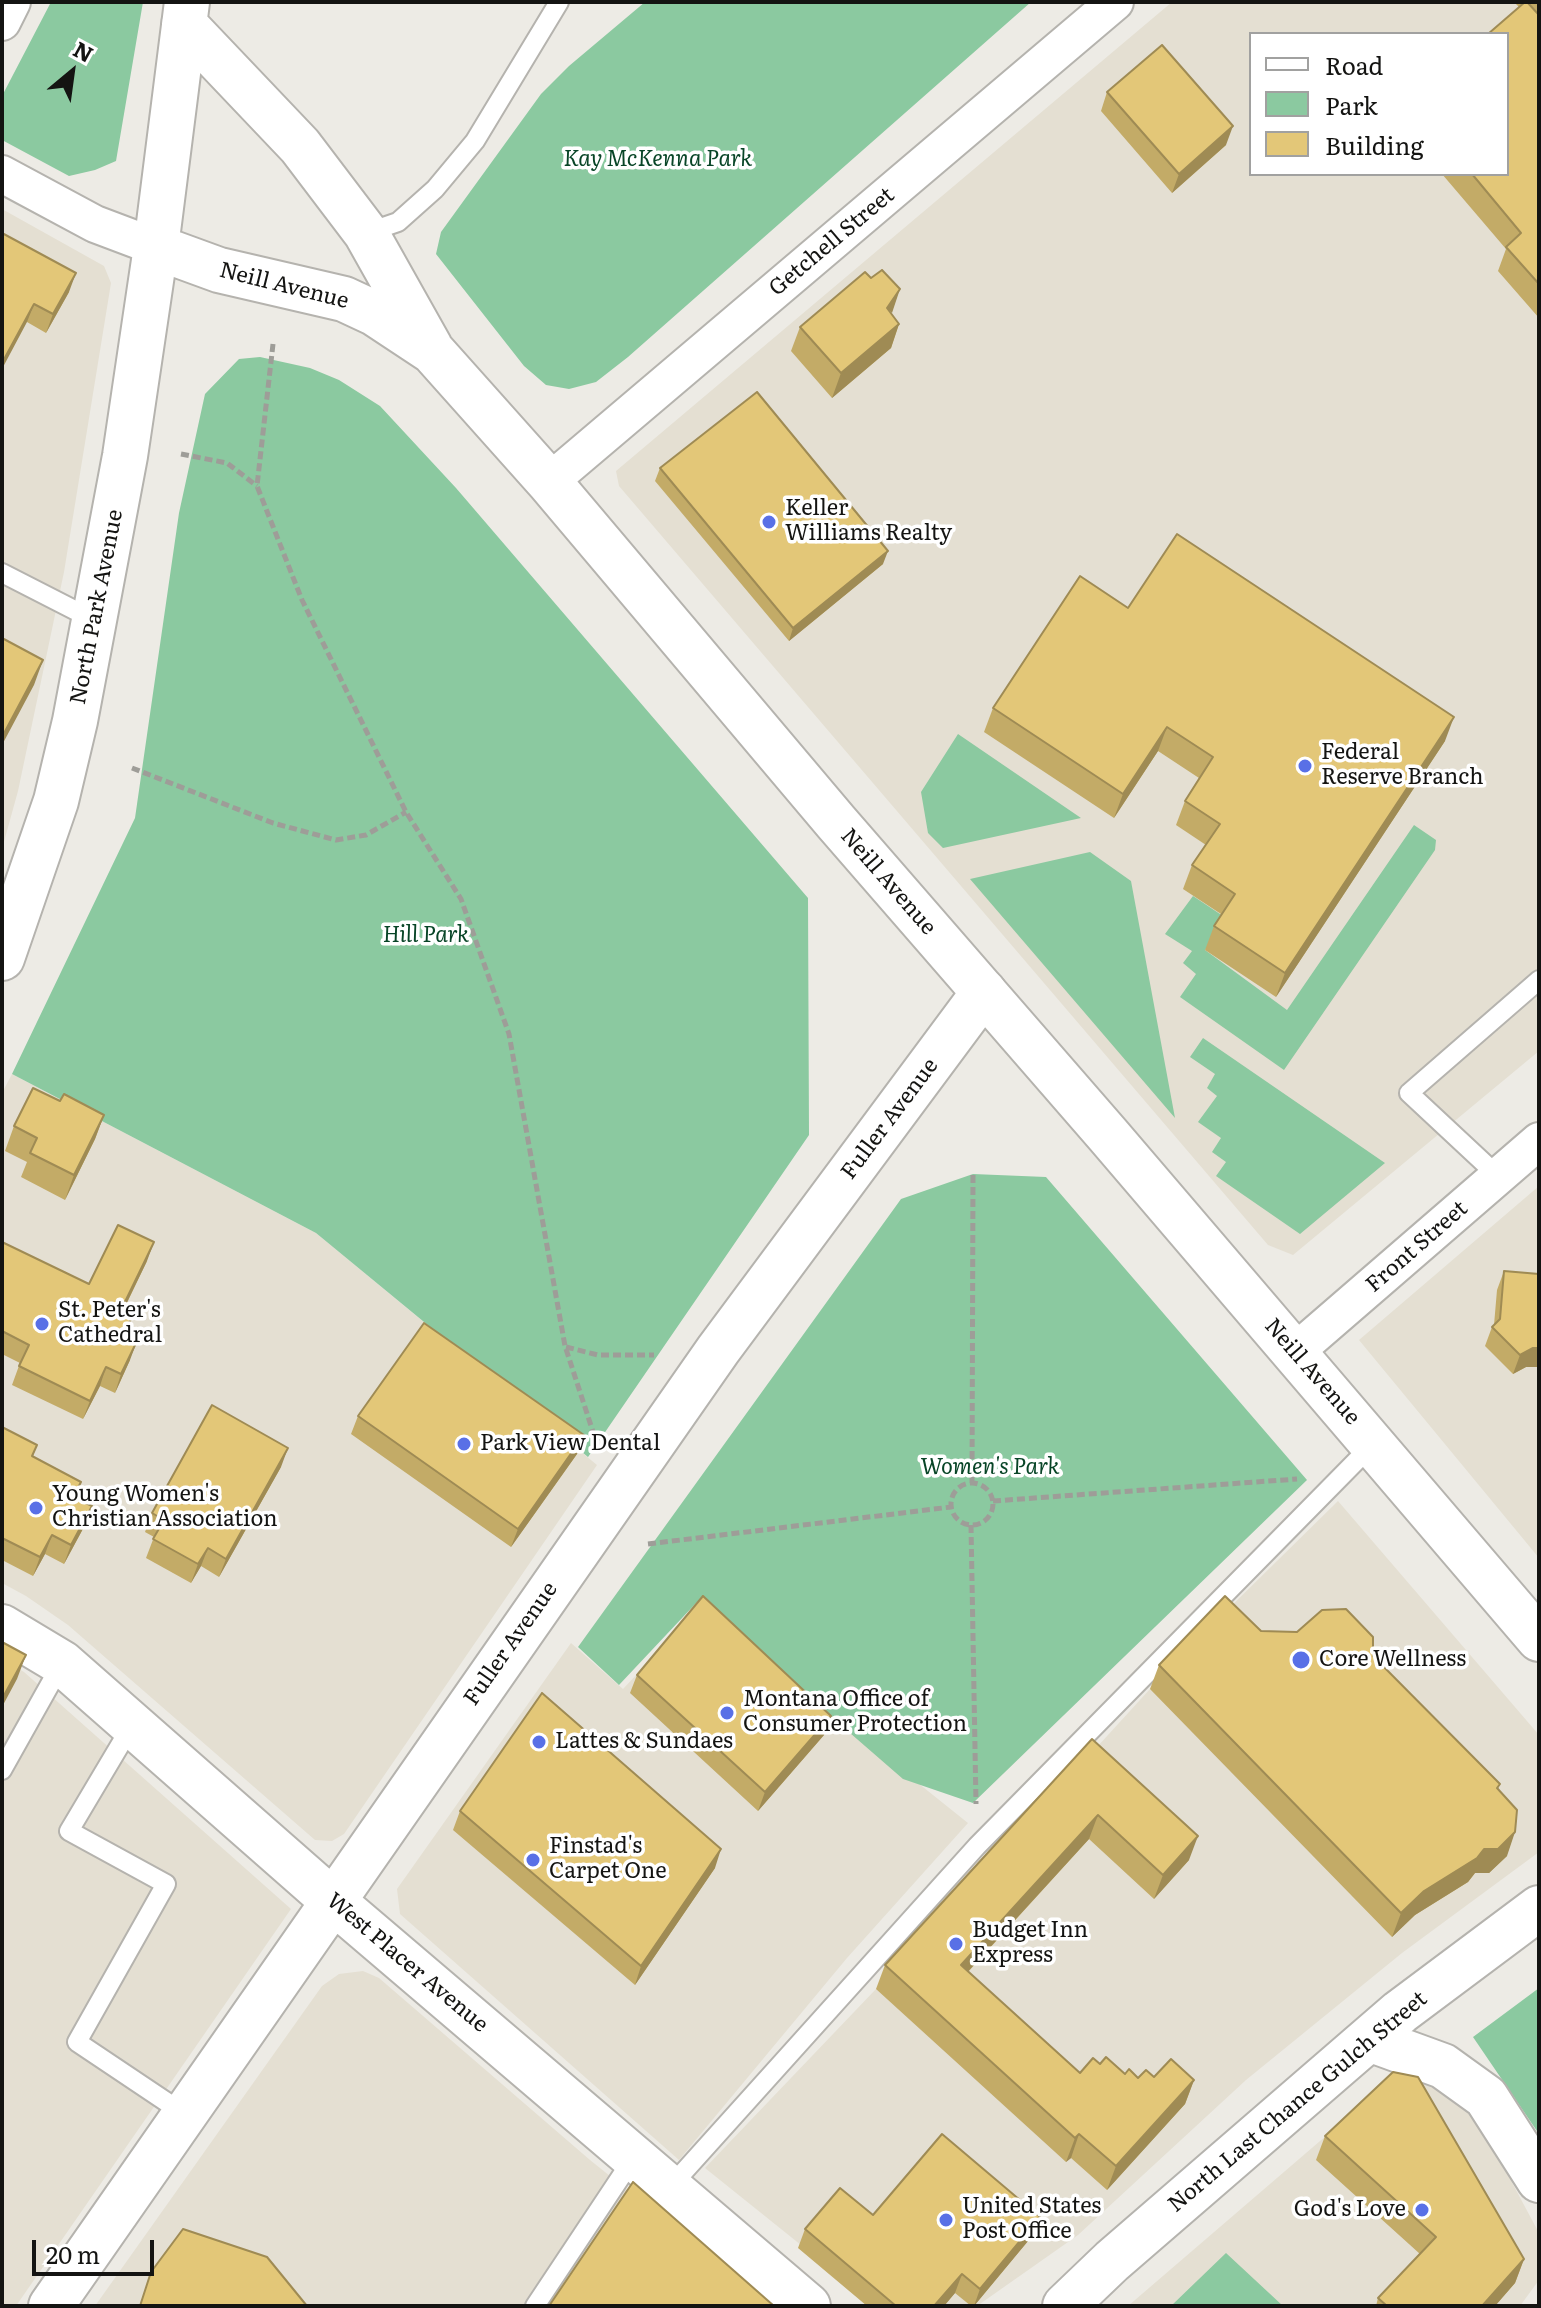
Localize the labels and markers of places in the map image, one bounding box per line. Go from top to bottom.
place label: Keller Williams Realty [785,496,952,548]
marker: Keller Williams Realty [760,513,778,531]
place label: Federal Reserve Branch [1321,740,1484,792]
marker: Federal Reserve Branch [1296,757,1314,775]
place label: St. Peter's Cathedral [58,1298,162,1350]
marker: St. Peter's Cathedral [33,1315,51,1333]
place label: Park View Dental [480,1431,660,1457]
marker: Park View Dental [455,1435,473,1453]
place label: Young Women's Christian Association [52,1482,278,1534]
marker: Young Women's Christian Association [27,1499,45,1517]
place label: Core Wellness [1319,1647,1466,1673]
marker: Core Wellness [1290,1649,1312,1671]
place label: Montana Office of Consumer Protection [743,1687,967,1738]
marker: Montana Office of Consumer Protection [718,1704,736,1722]
place label: Lattes & Sundaes [555,1729,733,1755]
marker: Lattes & Sundaes [530,1733,548,1751]
place label: Finstad's Carpet One [549,1834,667,1886]
marker: Finstad's Carpet One [524,1851,542,1869]
place label: Budget Inn Express [972,1918,1088,1970]
marker: Budget Inn Express [947,1935,965,1953]
place label: United States Post Office [962,2194,1101,2246]
place label: God's Love [1294,2197,1406,2223]
marker: God's Love [1413,2201,1431,2219]
marker: United States Post Office [937,2211,955,2229]

